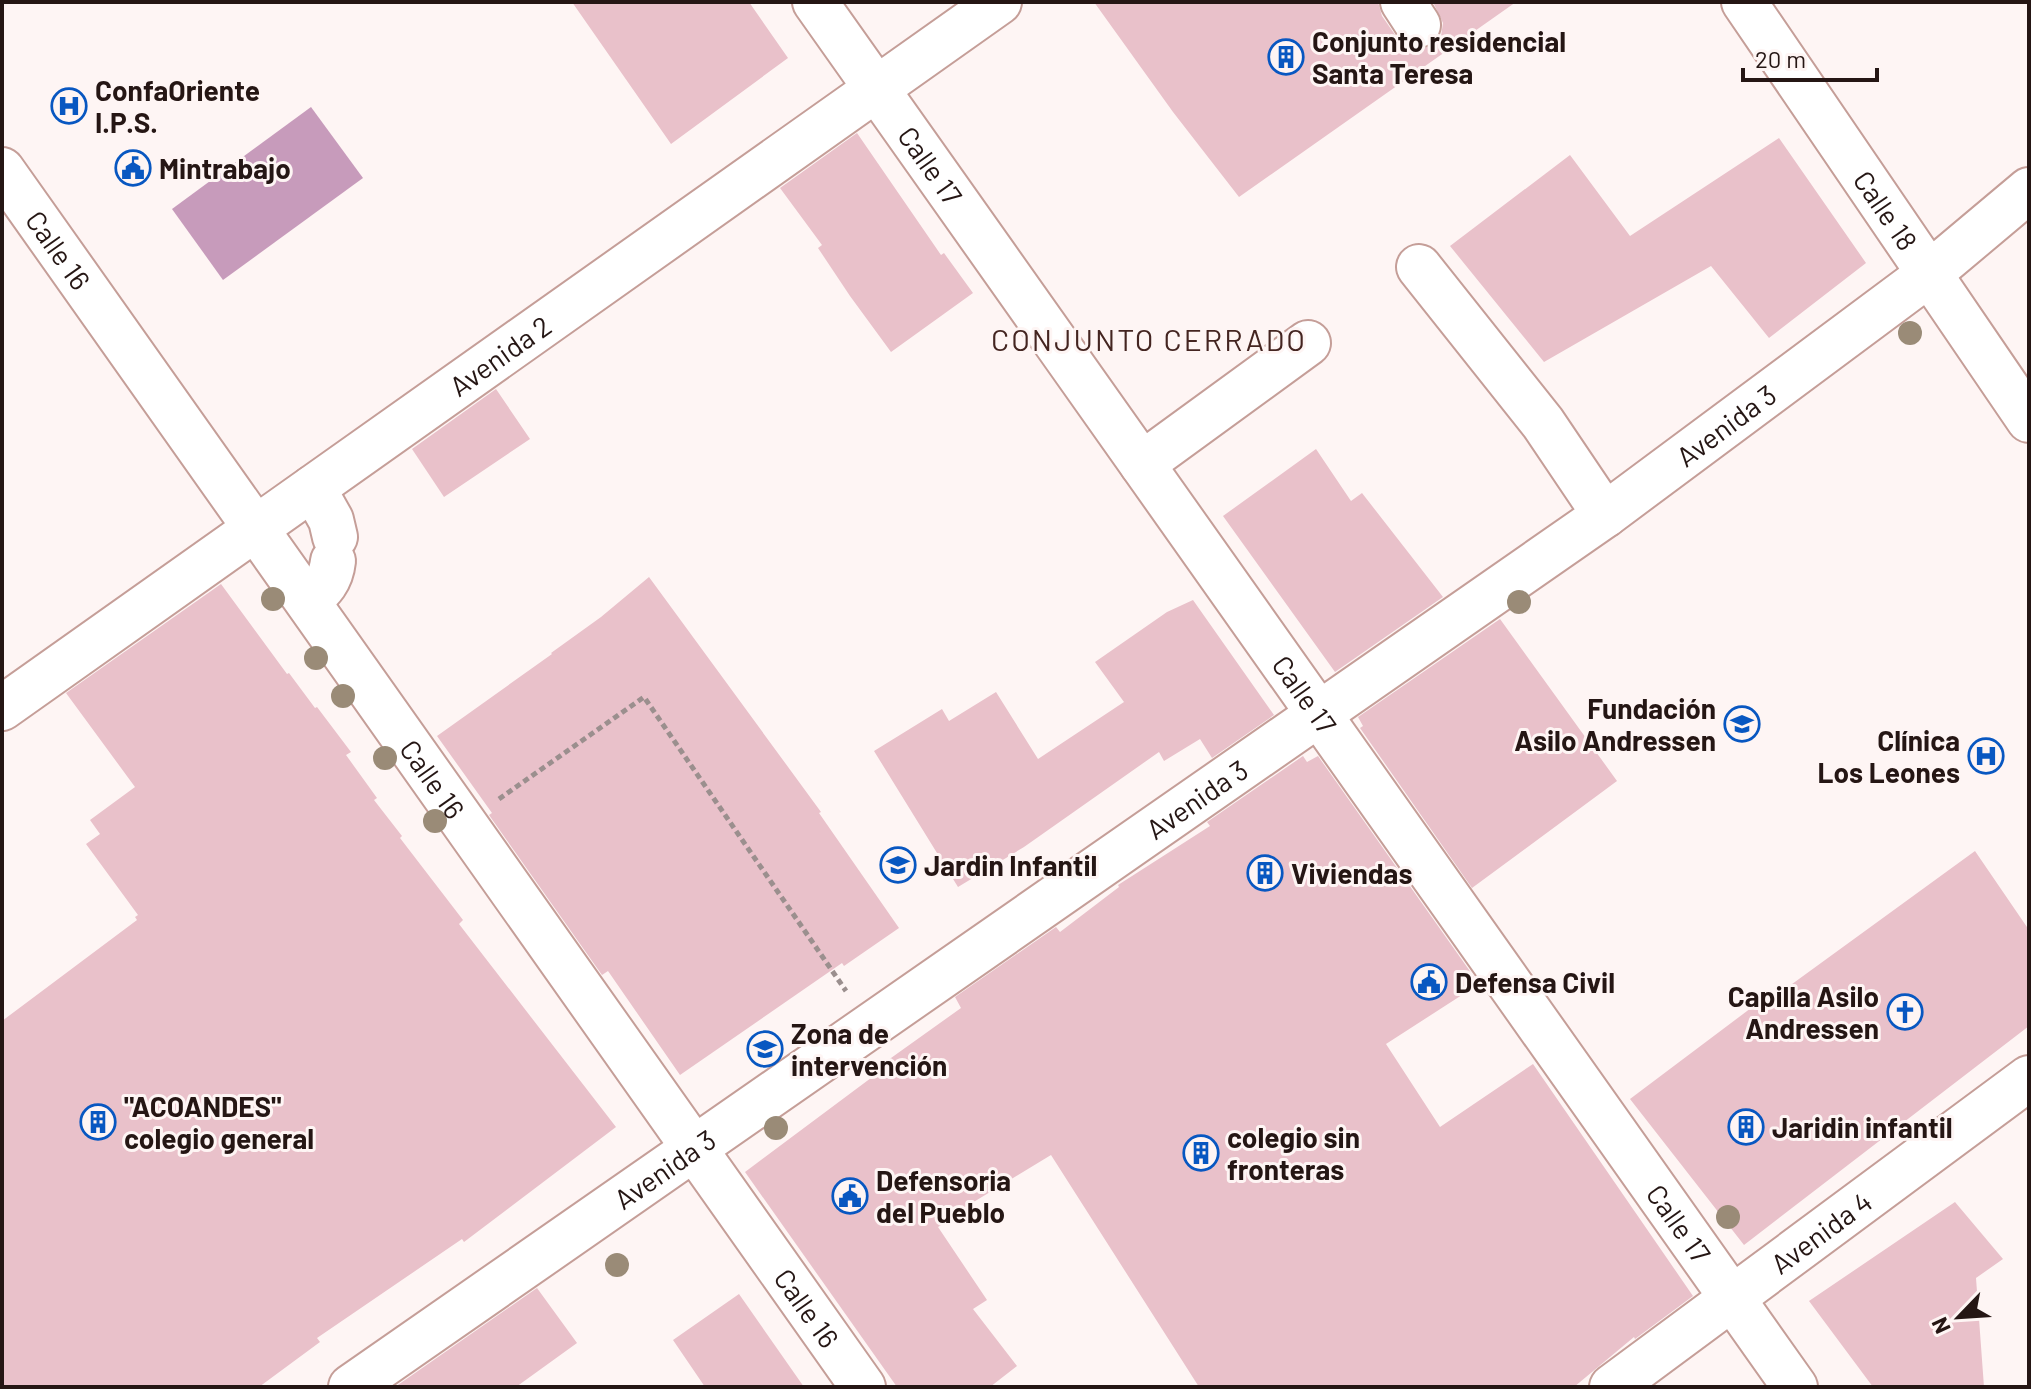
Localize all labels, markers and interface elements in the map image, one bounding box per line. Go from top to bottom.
place label: Conjunto residencial Santa Teresa [1312,24,1566,90]
scale bar [1743,32,1877,82]
building icon: Conjunto residencial Santa Teresa [1267,38,1305,76]
text: 20 m [1755,44,1806,73]
place label: ConfaOriente I.P.S. [95,73,260,139]
hospital icon: ConfaOriente I.P.S. [50,87,88,125]
street label: Calle 17 [891,120,970,211]
public building icon: Mintrabajo [114,149,152,187]
place label: Mintrabajo [159,151,291,185]
street label: Calle 18 [1847,164,1925,257]
street label: Calle 16 [19,204,98,296]
street label: Avenida 2 [442,308,557,403]
district label: CONJUNTO CERRADO [991,321,1307,357]
street label: Avenida 3 [1669,377,1782,473]
street label: Calle 17 [1266,649,1344,740]
place label: Fundación Asilo Andressen [1514,691,1716,757]
school or university icon: Fundación Asilo Andressen [1723,705,1761,743]
place label: Clínica Los Leones [1817,723,1960,789]
street label: Calle 16 [393,733,472,825]
hospital icon: Clínica Los Leones [1967,737,2005,775]
street label: Avenida 3 [1139,752,1254,846]
school or university icon: Jardin Infantil [879,846,917,884]
place label: Jardin Infantil [924,848,1097,882]
building icon: Viviendas [1246,854,1284,892]
place label: Viviendas [1291,856,1412,890]
public building icon: Defensa Civil [1410,963,1448,1001]
place label: Defensa Civil [1455,965,1615,999]
place label: Capilla Asilo Andressen [1728,979,1879,1045]
church icon: Capilla Asilo Andressen [1886,993,1924,1031]
place label: Zona de intervención [791,1016,947,1082]
school or university icon: Zona de intervención [746,1030,784,1068]
place label: "ACOANDES" colegio general [124,1089,314,1155]
building icon: "ACOANDES" colegio general [79,1103,117,1141]
building icon: Jaridin infantil [1727,1108,1765,1146]
place label: Jaridin infantil [1772,1110,1953,1144]
place label: colegio sin fronteras [1227,1120,1360,1186]
street label: Avenida 3 [607,1122,722,1216]
building icon: colegio sin fronteras [1182,1134,1220,1172]
place label: Defensoria del Pueblo [876,1163,1011,1229]
public building icon: Defensoria del Pueblo [831,1177,869,1215]
street label: Calle 17 [1640,1178,1718,1269]
street label: Avenida 4 [1764,1184,1878,1281]
street label: Calle 16 [768,1262,847,1354]
north arrow [1919,1277,1999,1357]
text: N [1925,1314,1955,1338]

